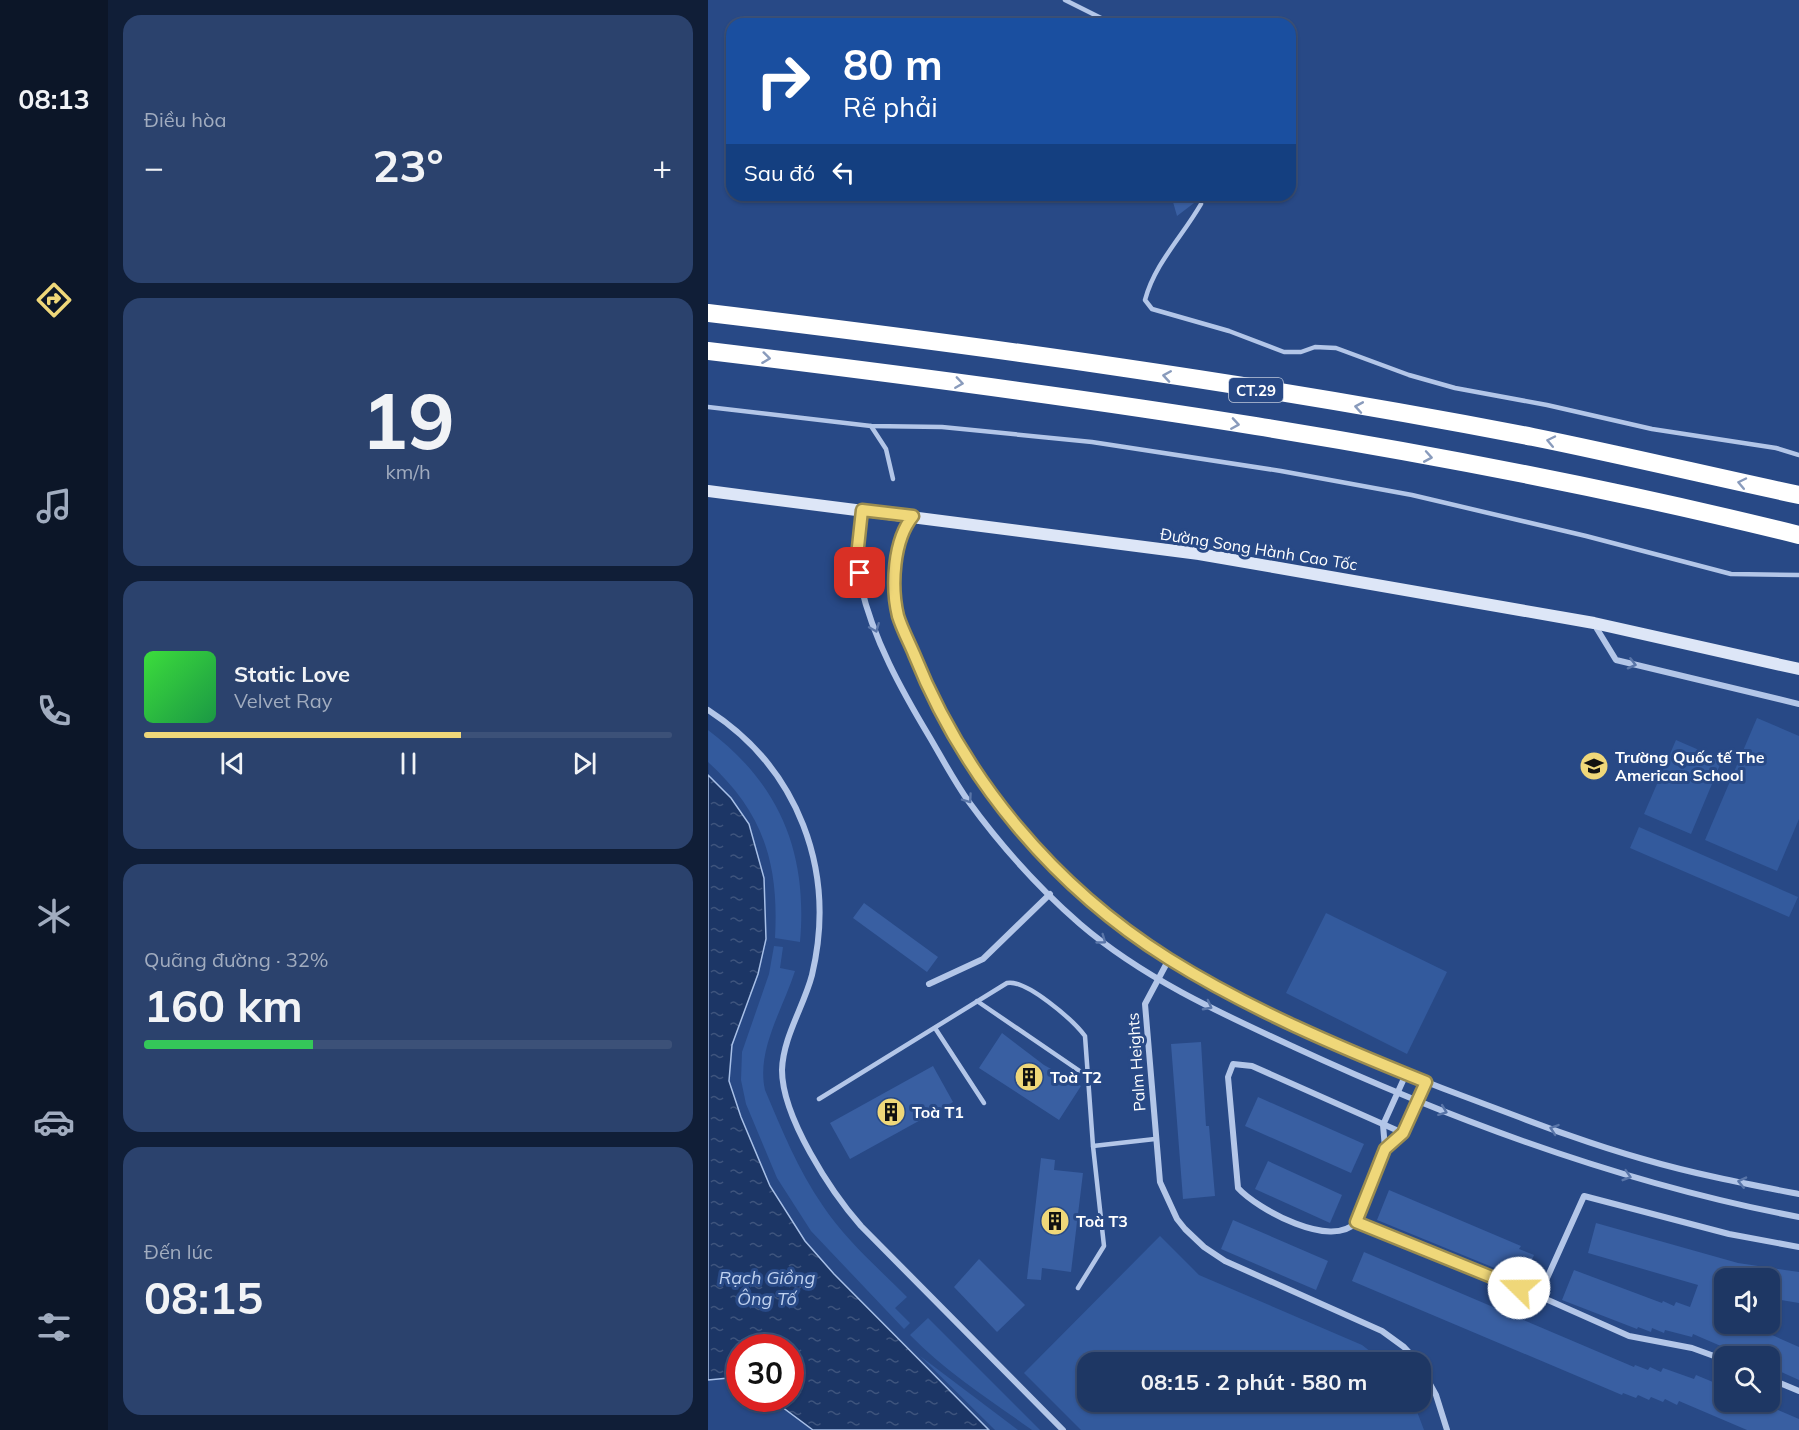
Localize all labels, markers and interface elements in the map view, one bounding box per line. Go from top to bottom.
text: 80 m [843,38,943,91]
icon: right [744,42,822,120]
text: 08:13 [18,82,90,116]
text: Rẽ phải [843,90,938,124]
text: Điều hòa [144,107,226,132]
text: 23° [372,137,444,193]
text: − [144,146,164,187]
text: + [652,146,672,187]
icon: left [827,156,860,189]
text: Sau đó [744,159,815,187]
icon: directions [33,279,75,321]
one-way arrow [761,351,771,363]
one-way arrow [1162,370,1172,383]
text: 19 [361,371,455,469]
one-way arrow [955,376,964,388]
road number: CT.29 [1229,378,1283,402]
one-way arrow [1355,402,1364,414]
one-way arrow [1230,417,1240,430]
one-way arrow [1547,436,1557,449]
one-way arrow [1422,450,1432,463]
text: km/h [385,459,431,484]
one-way arrow [1737,477,1747,490]
icon: music [33,485,75,527]
street label: Đường Song Hành Cao Tốc [1159,524,1359,575]
pin [834,547,885,598]
icon: arrive [843,556,876,589]
one-way arrow [868,622,880,633]
one-way arrow [1626,656,1636,669]
text: Static Love [234,660,350,688]
text: Velvet Ray [234,688,332,713]
icon: phone [33,690,75,732]
icon: previous [216,747,249,780]
icon: pause [392,747,425,780]
icon: next [568,747,601,780]
place label: Trường Quốc tế The American School [1615,747,1765,785]
school or university icon: Trường Quốc tế The American School [1578,750,1610,782]
one-way arrow [961,793,972,804]
icon: climate [33,895,75,937]
one-way arrow [1096,933,1107,944]
text: Quãng đường · 32% [144,947,329,972]
text: 160 km [144,977,303,1033]
one-way arrow [1201,999,1212,1010]
street label: Palm Heights [1123,1012,1149,1112]
building icon: Toà T2 [1013,1061,1045,1093]
place label: Toà T2 [1050,1067,1102,1087]
building icon: Toà T1 [875,1096,907,1128]
icon: car [33,1101,75,1143]
place label: Toà T1 [912,1102,964,1122]
one-way arrow [1437,1104,1448,1117]
one-way arrow [1549,1124,1560,1137]
one-way arrow [1621,1169,1632,1181]
one-way arrow [1737,1176,1747,1189]
building icon: Toà T3 [1039,1205,1071,1237]
place label: Toà T3 [1076,1211,1128,1231]
text: Đến lúc [144,1239,213,1264]
position arrow [1487,1256,1551,1320]
water label: Rạch Giồng Ông Tố [719,1266,815,1310]
map controls [1714,1268,1780,1412]
button: sound [1714,1268,1780,1334]
text: 08:15 [144,1269,263,1325]
icon: filters [33,1306,75,1348]
speed limit sign: 30 [726,1334,804,1412]
button: search [1714,1346,1780,1412]
text: 08:15 · 2 phút · 580 m [1141,1368,1367,1396]

